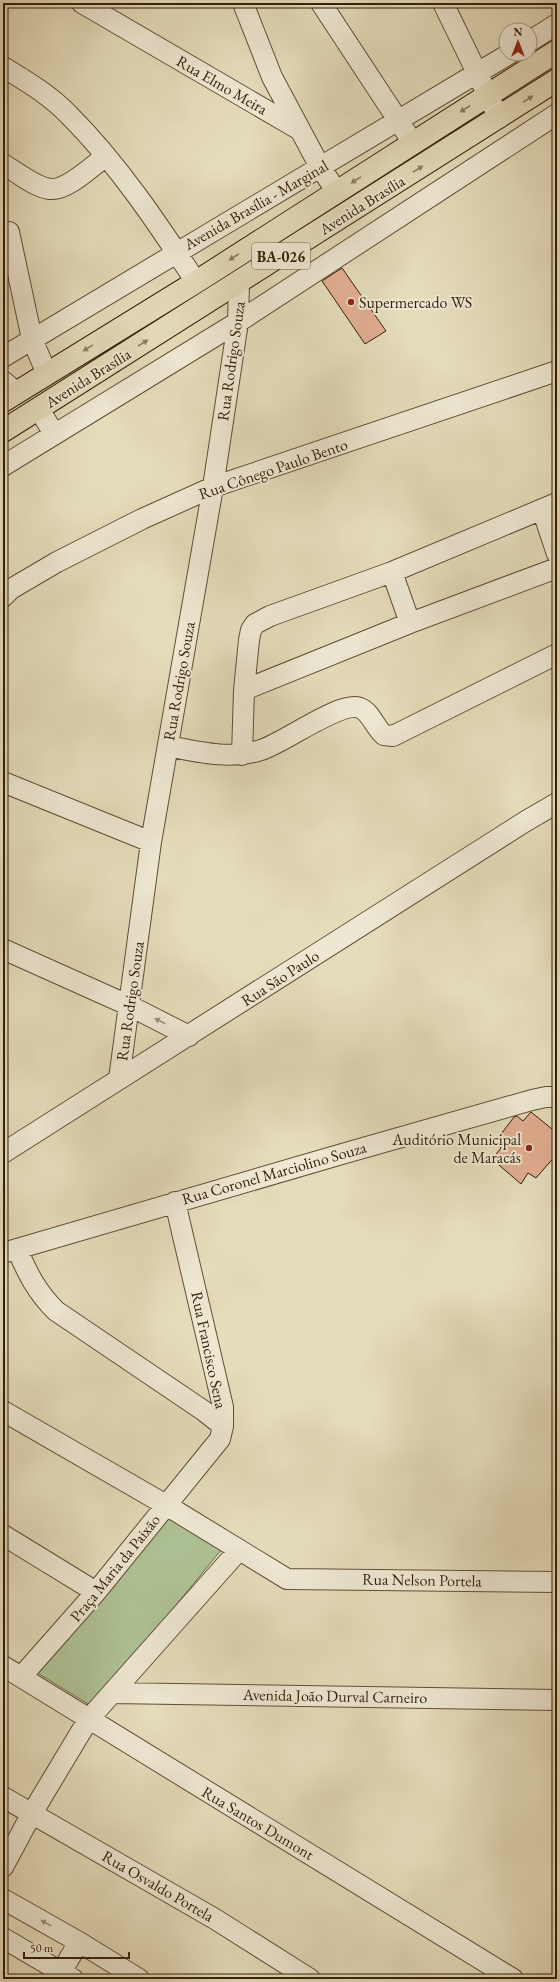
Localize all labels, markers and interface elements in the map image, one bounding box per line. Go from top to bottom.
north arrow [498,22,538,62]
text: N [514,25,523,39]
street label: Rua Elmo Meira [173,50,272,120]
one-way arrow [522,95,533,103]
one-way arrow [459,106,471,113]
street label: Avenida Brasília - Marginal [179,155,332,255]
one-way arrow [413,165,423,173]
street label: Avenida Brasília [314,170,409,240]
one-way arrow [351,176,361,184]
road number: BA-026 [252,243,310,269]
one-way arrow [229,253,240,261]
place label: Supermercado WS [359,292,472,313]
marker: Supermercado WS [346,297,356,307]
street label: Rua Rodrigo Souza [212,299,250,422]
one-way arrow [137,340,149,347]
street label: Avenida Brasília [40,343,135,413]
one-way arrow [83,344,93,352]
street label: Rua Cônego Paulo Bento [196,434,350,504]
street label: Rua Rodrigo Souza [158,619,200,742]
street label: Rua Rodrigo Souza [111,939,149,1062]
street label: Rua São Paulo [237,945,323,1011]
one-way arrow [154,1018,165,1024]
place label: Auditório Municipal de Maracás [391,1129,521,1168]
street label: Rua Coronel Marciolino Souza [179,1136,369,1209]
marker: Auditório Municipal de Maracás [524,1143,534,1153]
street label: Rua Francisco Sena [186,1290,232,1411]
street label: Praça Maria da Paixão [65,1510,165,1626]
street label: Rua Nelson Portela [362,1568,483,1592]
street label: Avenida João Durval Carneiro [242,1684,427,1708]
street label: Rua Santos Dumont [198,1781,318,1865]
street label: Rua Osvaldo Portela [98,1845,218,1927]
one-way arrow [40,1920,52,1926]
scale bar [24,1934,129,1960]
text: 50 m [30,1940,54,1956]

